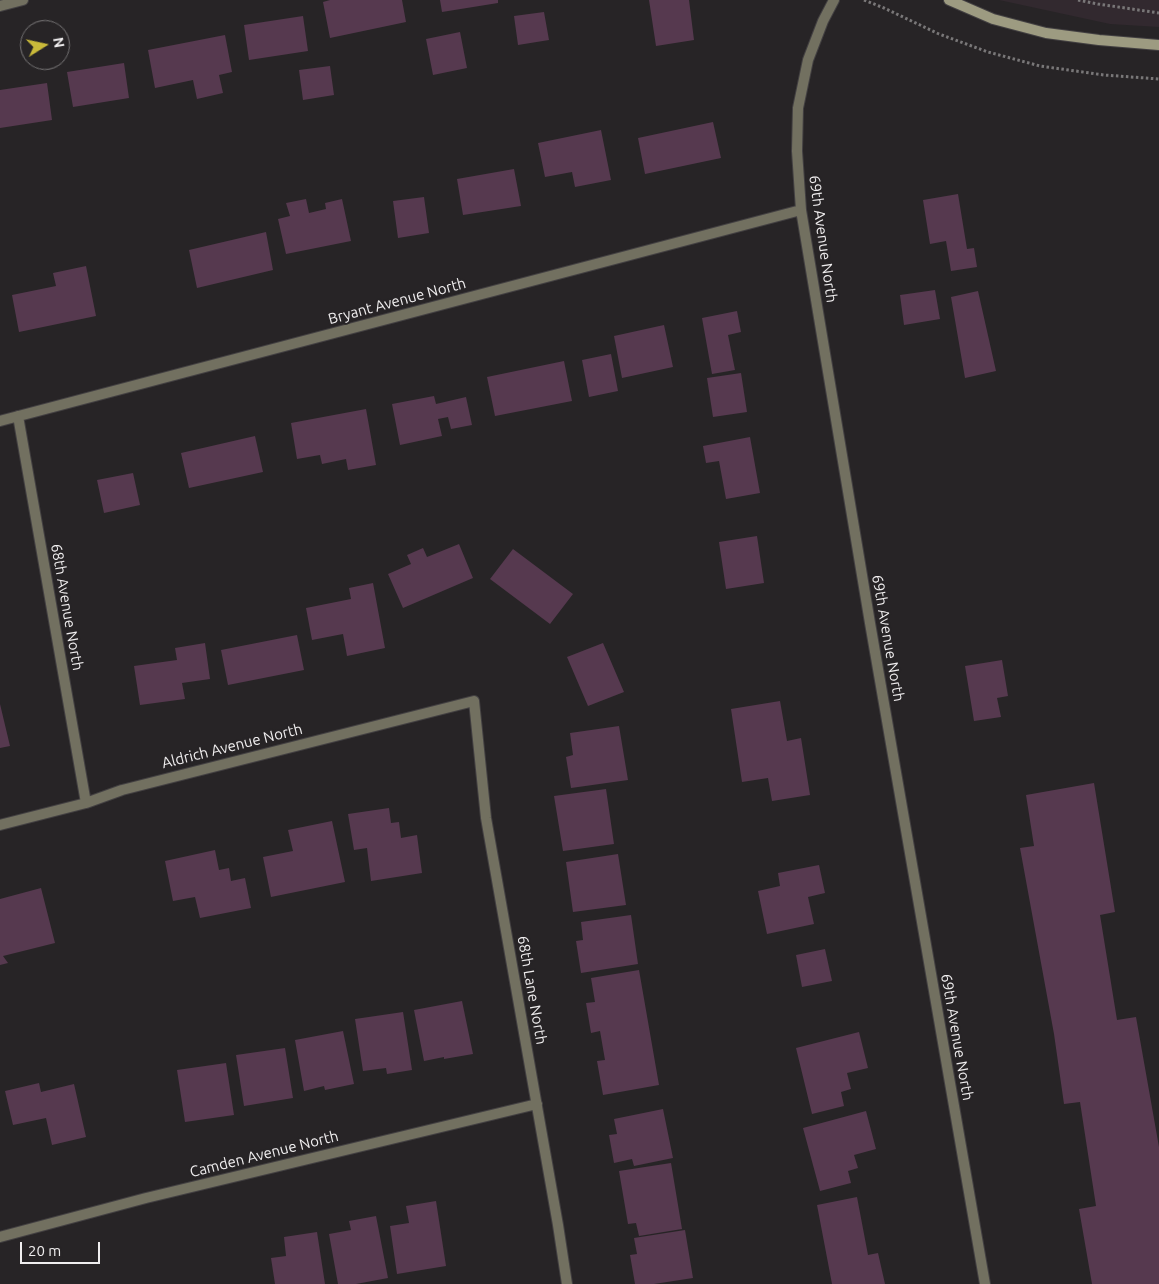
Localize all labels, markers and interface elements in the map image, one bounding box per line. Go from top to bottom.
north arrow [20,20,70,70]
text: N [50,36,68,49]
street label: 69th Avenue North [805,174,841,304]
street label: Bryant Avenue North [326,274,468,328]
street label: 68th Avenue North [47,542,87,672]
street label: 69th Avenue North [868,573,908,703]
street label: Aldrich Avenue North [160,720,304,772]
street label: 68th Lane North [514,934,550,1046]
street label: 69th Avenue North [937,972,977,1102]
street label: Camden Avenue North [188,1127,340,1181]
scale bar [22,1232,102,1264]
text: 20 m [28,1242,61,1259]

